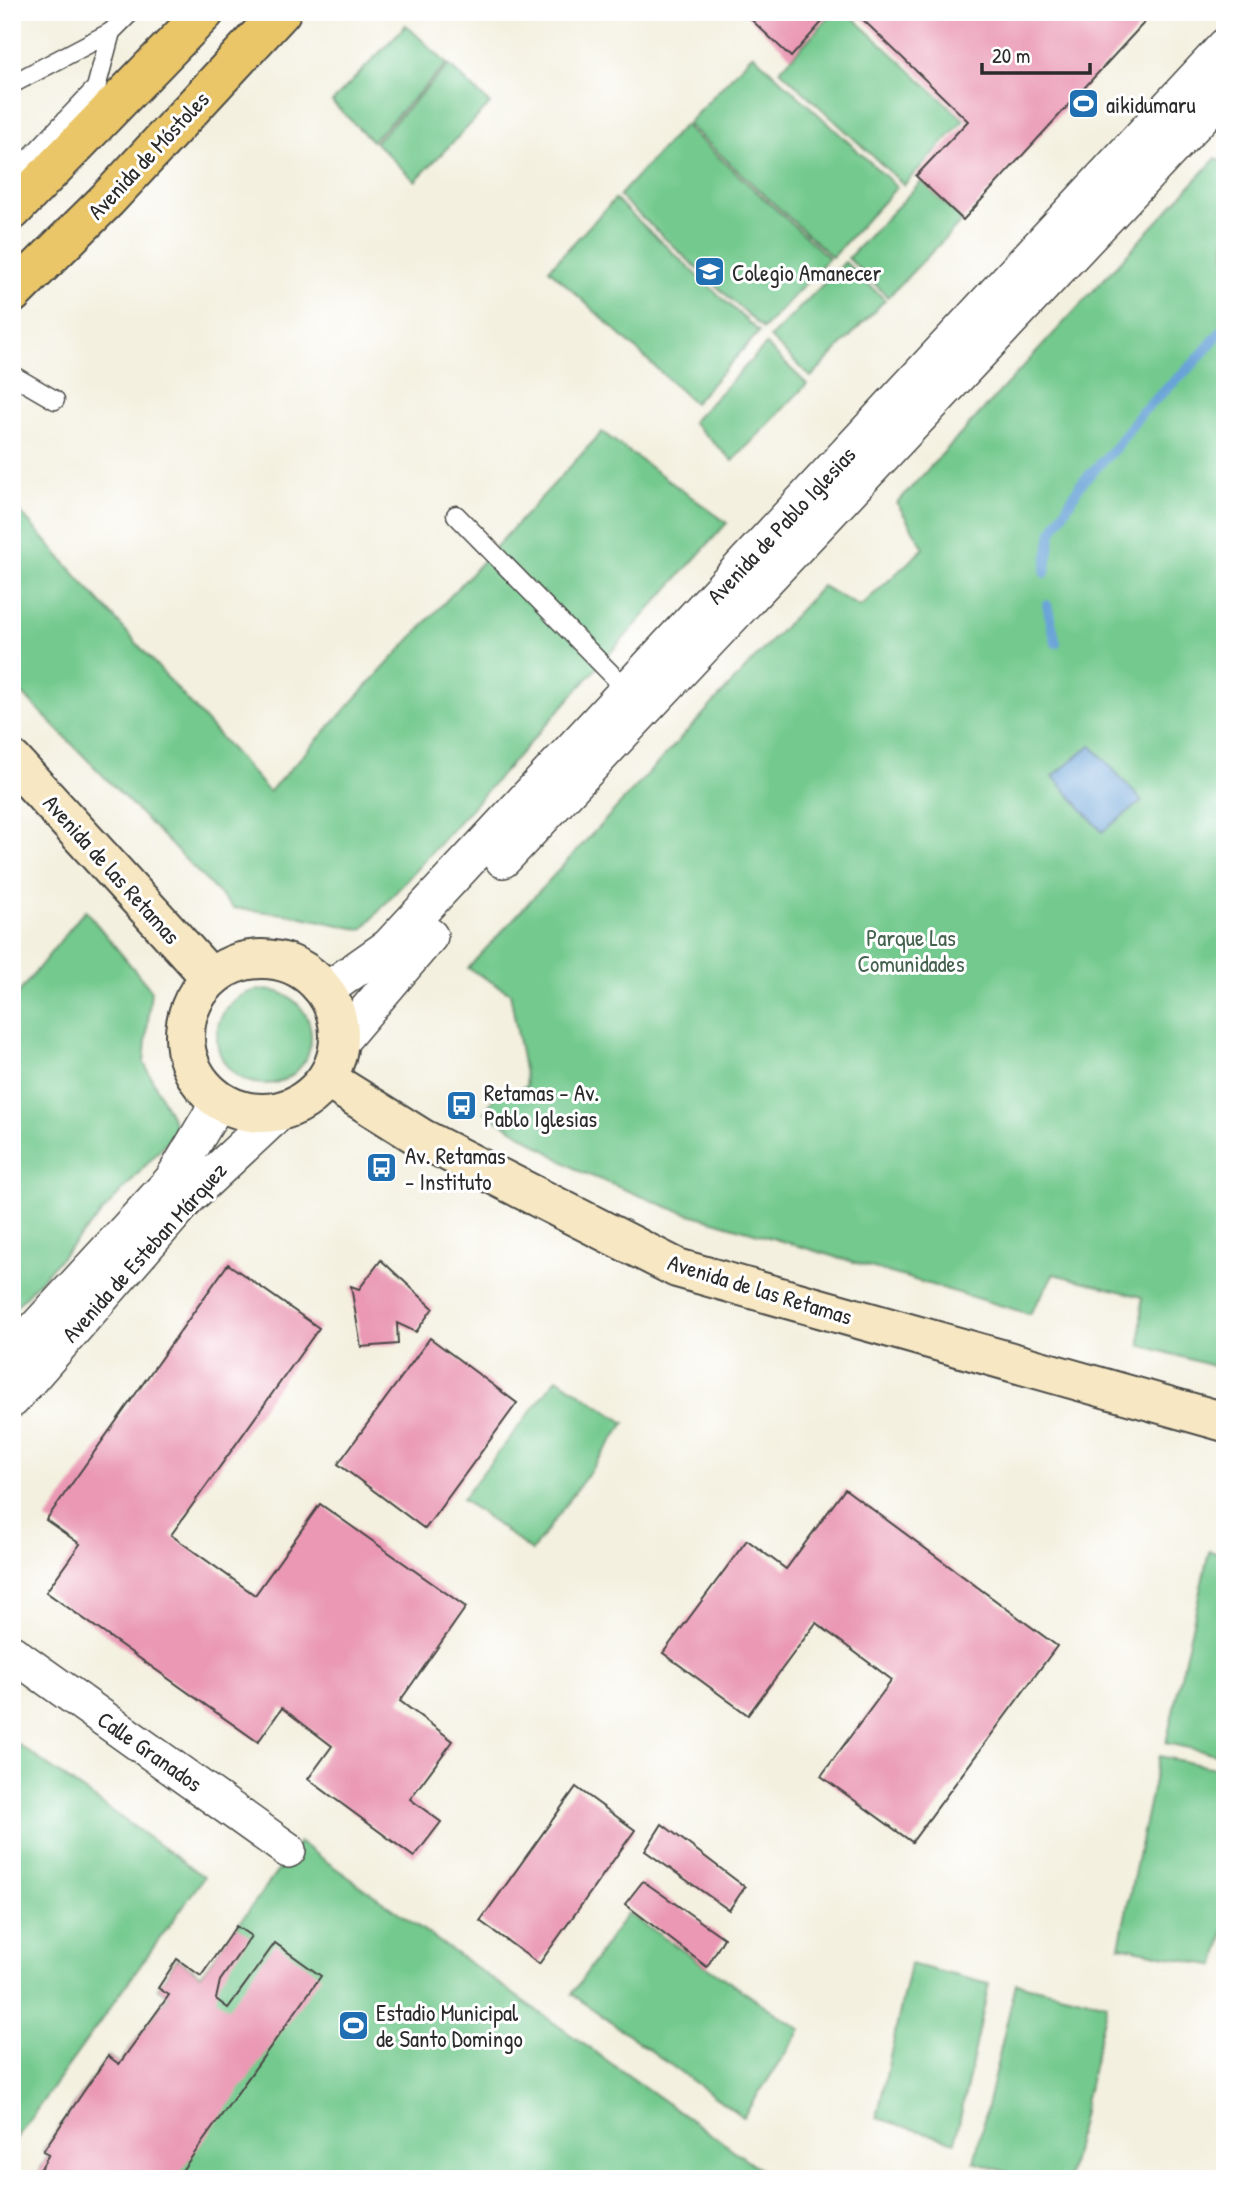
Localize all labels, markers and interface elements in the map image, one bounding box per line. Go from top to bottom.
scale bar [982,32,1090,76]
text: 20 m [992,41,1030,70]
street label: Avenida de Móstoles [80,84,216,226]
sports icon: aikidumaru [1066,87,1100,121]
place label: aikidumaru [1106,89,1196,120]
school or university icon: Colegio Amanecer [692,255,726,289]
place label: Colegio Amanecer [732,257,882,288]
street label: Avenida de Pablo Iglesias [700,439,862,610]
street label: Avenida de las Retamas [37,788,188,950]
park label: Parque Las Comunidades [857,922,965,979]
place label: Retamas - Av. Pablo Iglesias [484,1077,599,1134]
bus stop icon: Retamas - Av. Pablo Iglesias [444,1088,478,1122]
place label: Av. Retamas - Instituto [405,1140,506,1197]
bus stop icon: Av. Retamas - Instituto [365,1151,399,1185]
street label: Avenida de Esteban Márquez [55,1155,233,1349]
street label: Avenida de las Retamas [664,1246,856,1332]
street label: Calle Granados [91,1703,209,1799]
place label: Estadio Municipal de Santo Domingo [376,1997,523,2054]
sports icon: Estadio Municipal de Santo Domingo [336,2008,370,2042]

